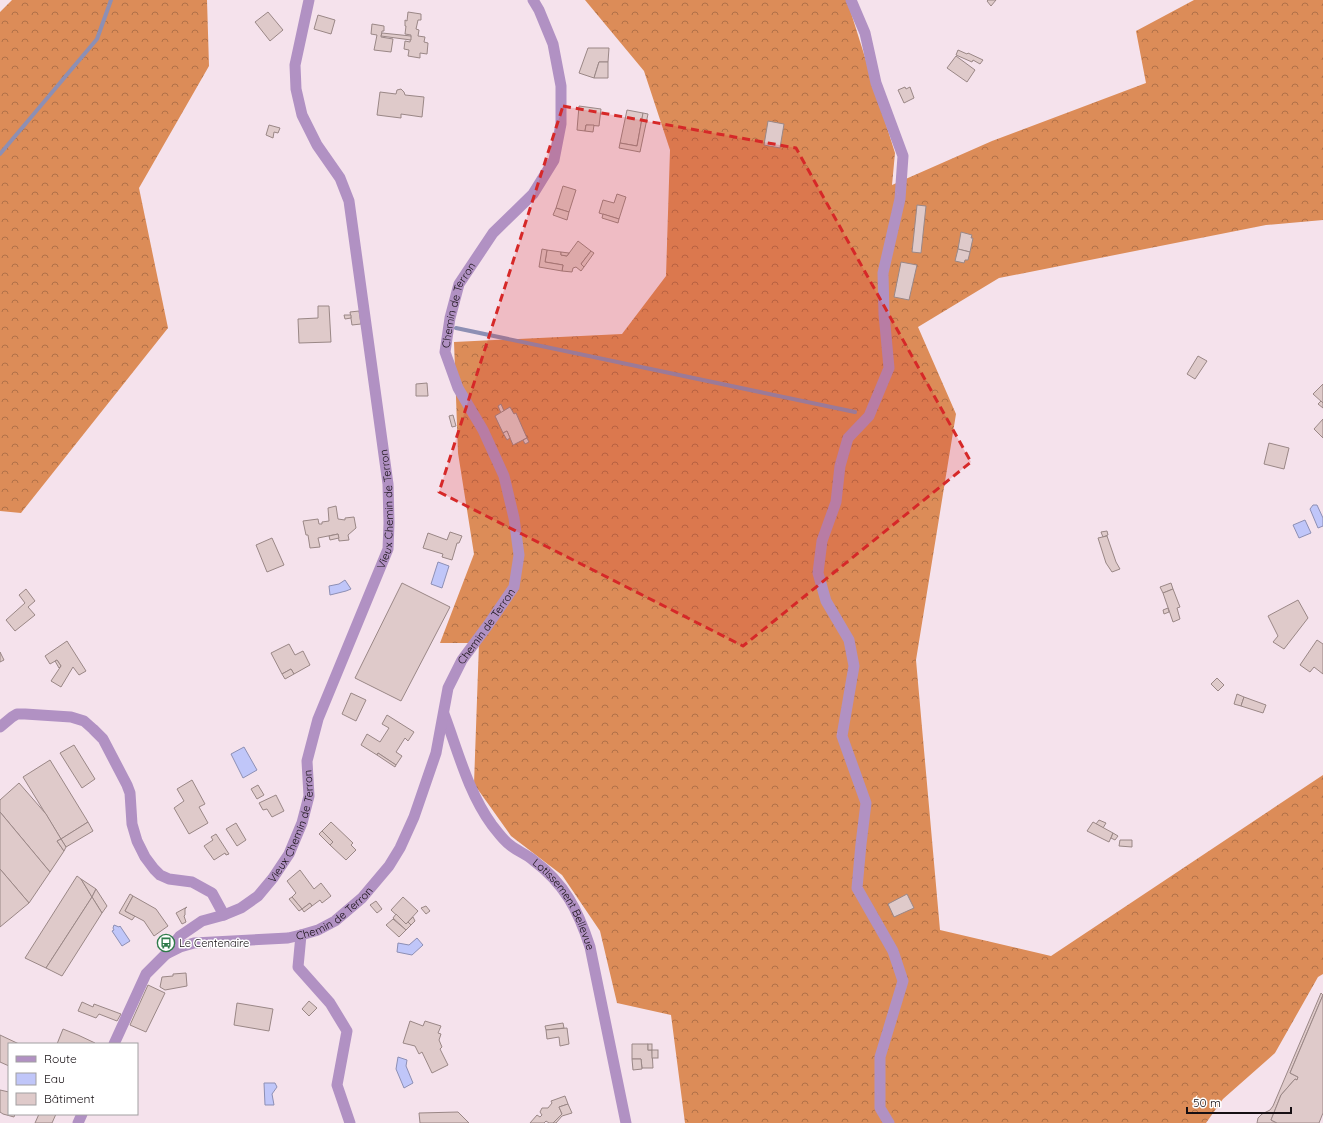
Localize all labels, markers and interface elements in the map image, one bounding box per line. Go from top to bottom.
street label: Chemin de Terron [439,259,479,349]
street label: Vieux Chemin de Terron [374,449,396,571]
street label: Chemin de Terron [454,586,518,667]
street label: Vieux Chemin de Terron [265,770,316,886]
street label: Lotissement Bellevue [530,855,598,952]
street label: Chemin de Terron [295,884,376,943]
bus stop icon: Le Centenaire [156,933,176,953]
place label: Le Centenaire [179,936,249,950]
legend [8,1043,138,1115]
text: Route [44,1051,77,1066]
text: Eau [44,1071,65,1086]
scale bar [1187,1089,1291,1115]
text: Bâtiment [44,1091,94,1106]
text: 50 m [1193,1095,1221,1110]

